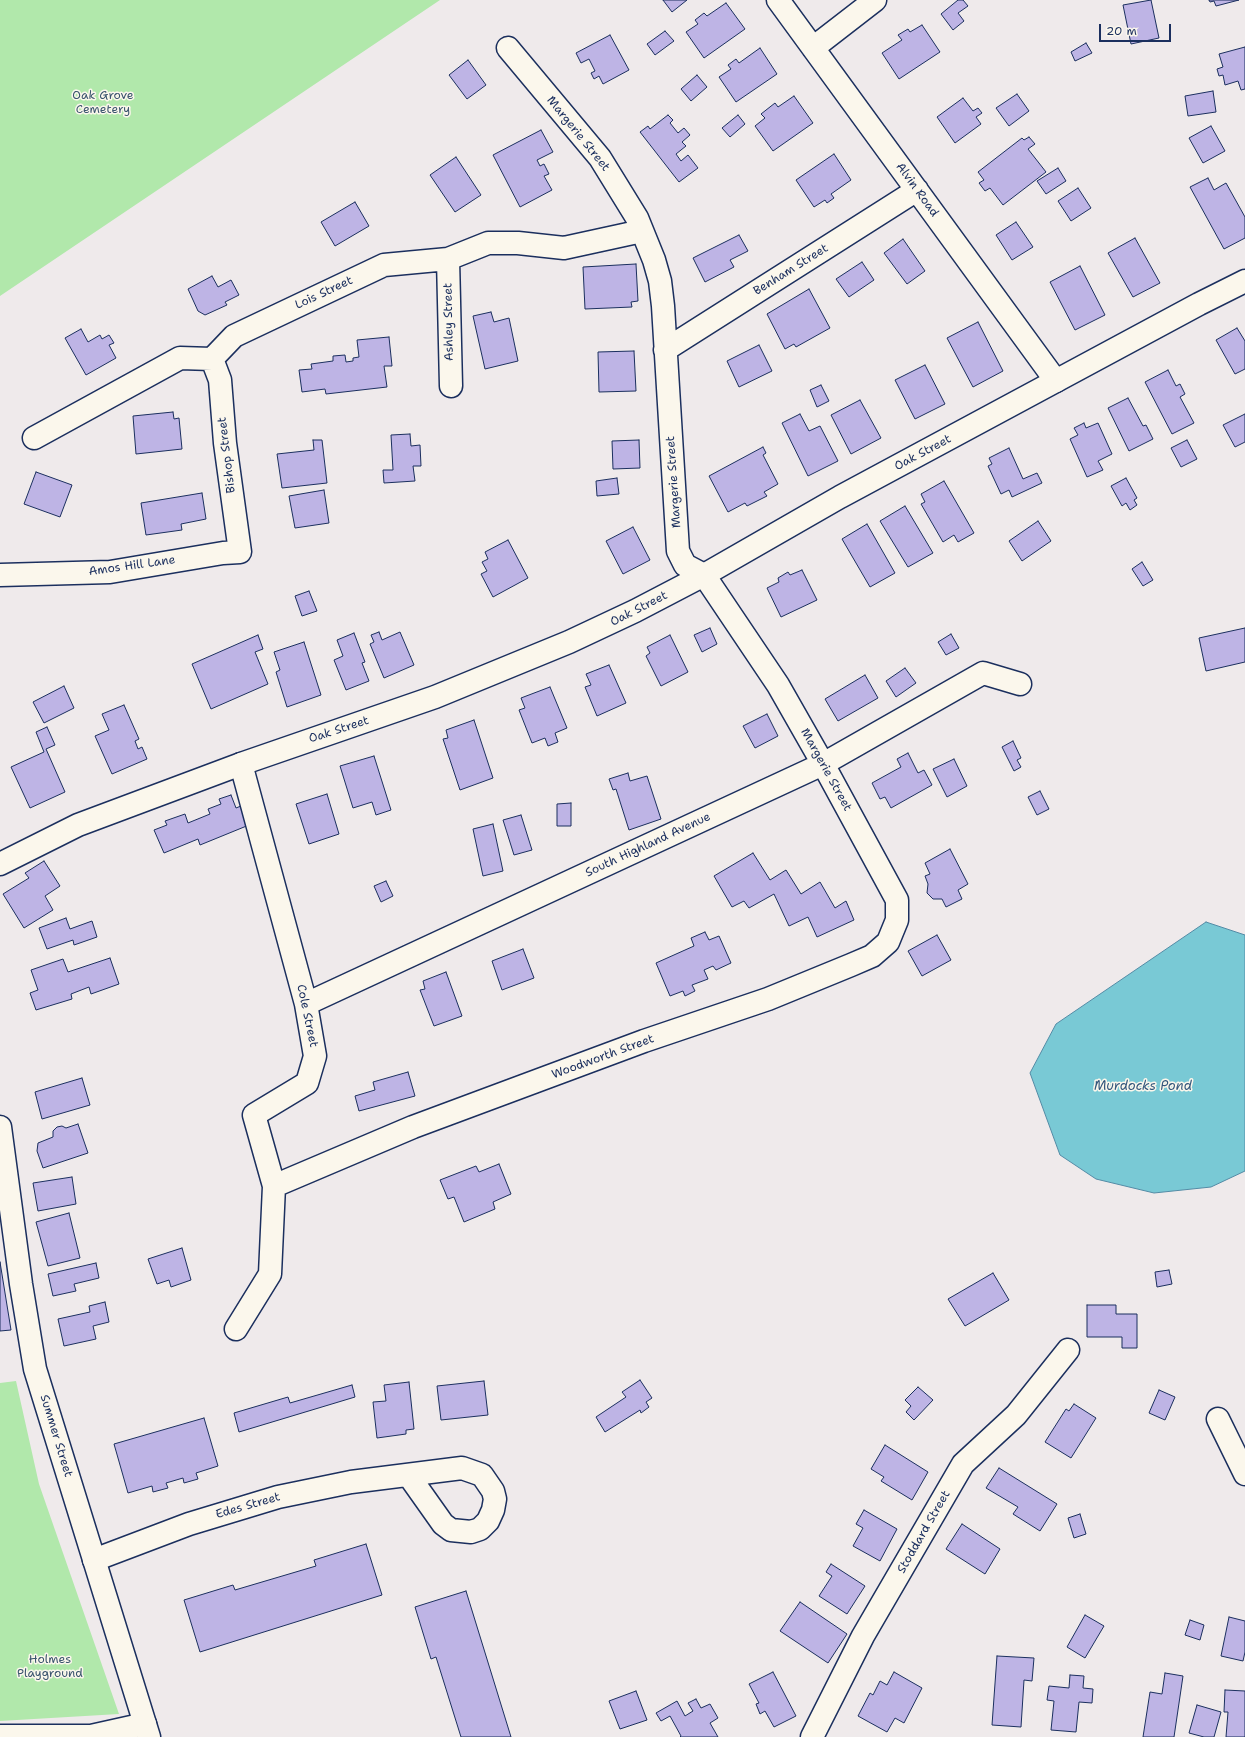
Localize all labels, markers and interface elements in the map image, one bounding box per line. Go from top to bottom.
scale bar [1101,16,1173,42]
text: 20 m [1106,23,1137,39]
park label: Oak Grove Cemetery [72,89,134,117]
street label: Margerie Street [543,94,613,174]
street label: Alvin Road [893,160,941,220]
street label: Benham Street [751,241,831,299]
street label: Lois Street [293,273,355,313]
street label: Ashley Street [441,283,457,361]
street label: Bishop Street [215,416,239,494]
street label: Oak Street [892,432,954,474]
street label: Margerie Street [664,435,684,529]
street label: Amos Hill Lane [88,553,176,579]
street label: Oak Street [608,588,670,630]
street label: Oak Street [307,714,371,746]
street label: Margerie Street [797,726,855,814]
street label: South Highland Avenue [583,810,713,880]
street label: Cole Street [293,983,321,1049]
street label: Woodworth Street [550,1032,656,1082]
water label: Murdocks Pond [1094,1079,1192,1095]
street label: Summer Street [37,1393,75,1479]
street label: Stoddard Street [894,1488,954,1576]
street label: Edes Street [214,1490,282,1522]
park label: Holmes Playground [17,1653,83,1681]

